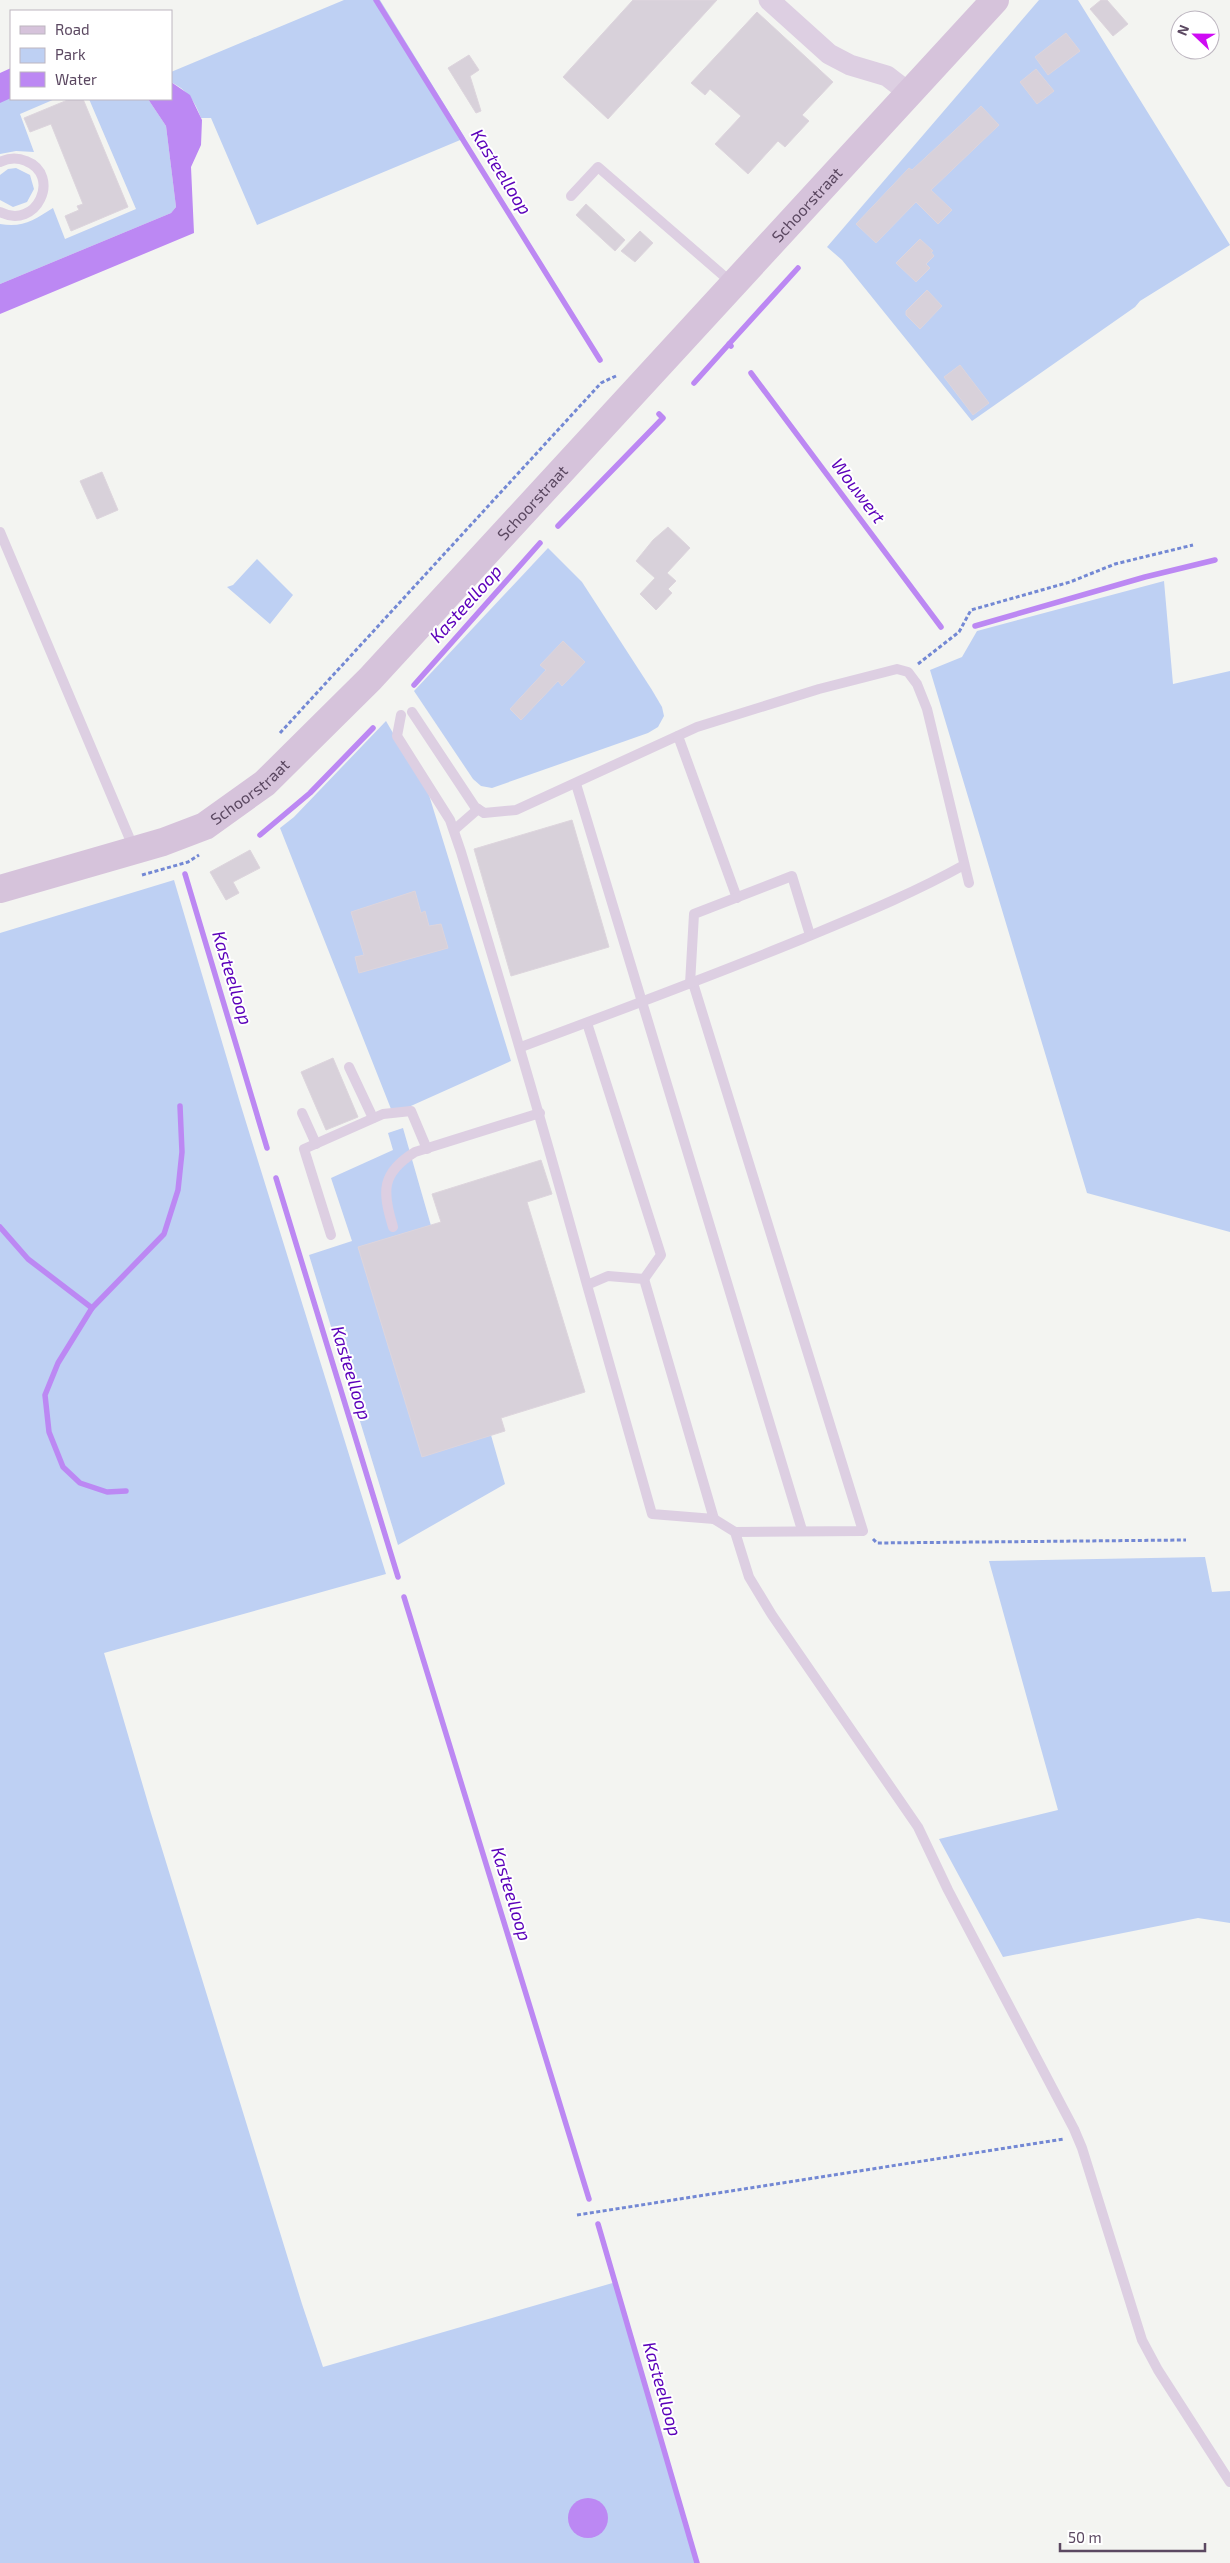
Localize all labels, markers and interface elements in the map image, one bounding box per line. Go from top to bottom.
legend [10,10,172,100]
north arrow [1170,10,1220,60]
text: Road [55,20,90,38]
text: N [1173,22,1192,38]
text: Park [55,45,86,63]
text: Water [55,70,97,88]
water label: Kasteelloop [467,124,537,218]
street label: Schoorstraat [767,163,846,246]
water label: Wouwert [827,453,891,528]
street label: Schoorstraat [493,461,571,544]
water label: Kasteelloop [425,560,506,647]
street label: Schoorstraat [206,755,293,828]
water label: Kasteelloop [208,928,258,1027]
water label: Kasteelloop [327,1323,377,1422]
water label: Kasteelloop [487,1844,537,1943]
water label: Kasteelloop [639,2339,687,2438]
scale bar [1060,2520,1205,2552]
text: 50 m [1068,2528,1102,2546]

